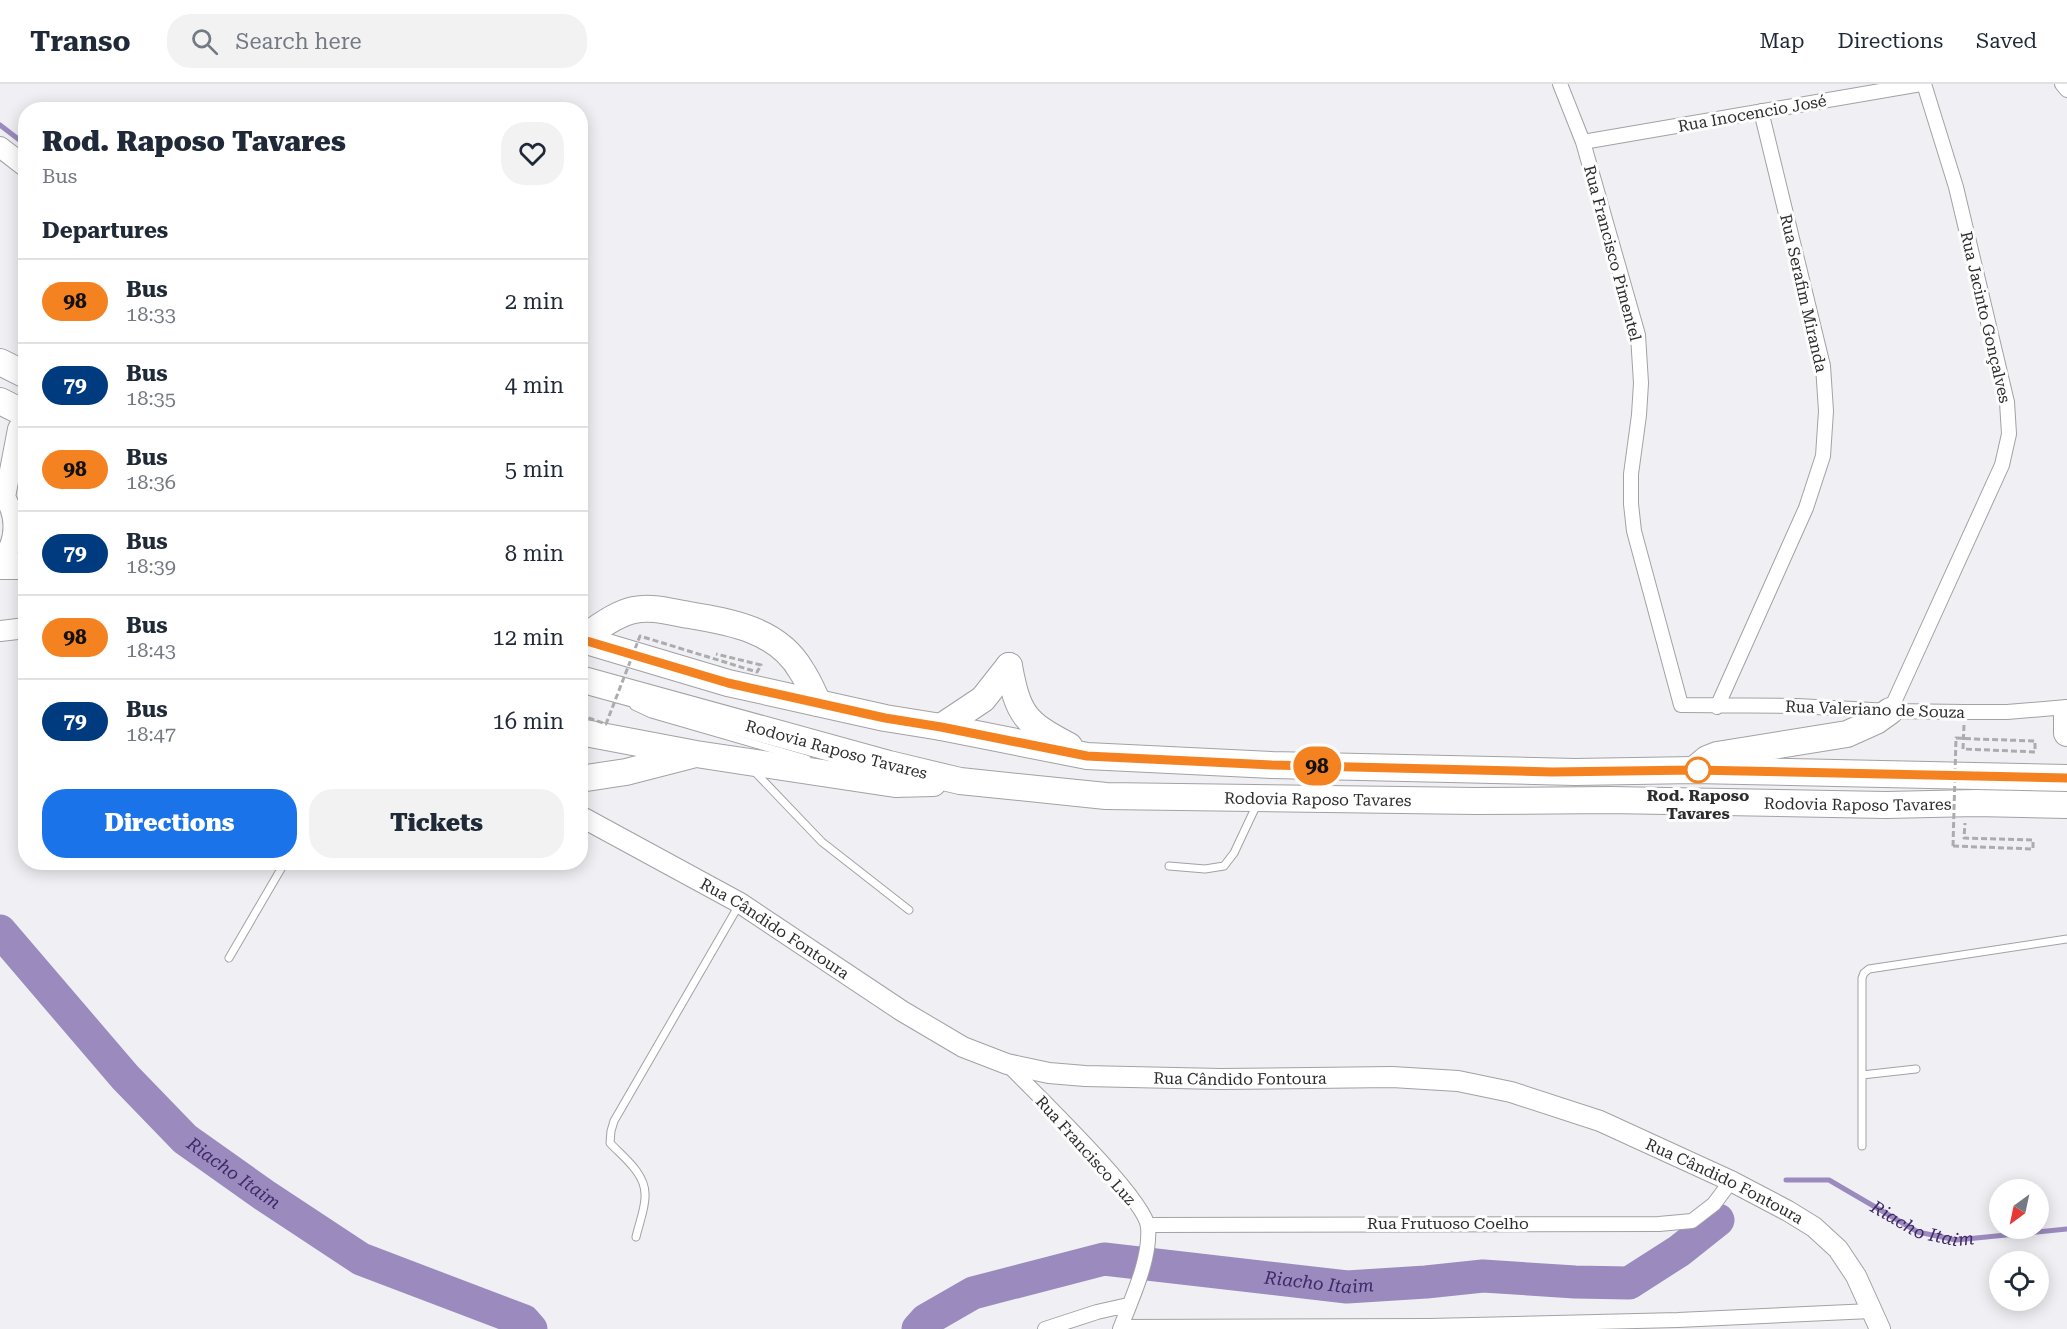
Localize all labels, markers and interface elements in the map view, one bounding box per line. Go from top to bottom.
search box [167,14,587,68]
text: Transo [30,25,131,58]
icon: search [188,25,221,58]
text: Search here [236,29,362,54]
text: Map [1760,29,1804,53]
text: Directions [1837,29,1943,53]
text: Saved [1976,29,2037,53]
street label: Rua Inocencio José [1676,91,1828,136]
button: heart [501,122,564,185]
text: Rod. Raposo Tavares [42,125,346,158]
street label: Rua Francisco Pimentel [1580,163,1645,343]
text: Bus [42,164,77,188]
street label: Rua Serafim Miranda [1776,212,1831,374]
text: Departures [42,218,168,243]
street label: Rua Jacinto Gonçalves [1957,229,2015,405]
text: Bus [126,277,168,302]
text: 98 [63,289,87,313]
text: 2 min [505,289,564,314]
text: 18:33 [126,302,176,326]
text: Bus [126,361,168,386]
text: 79 [63,373,87,397]
text: 4 min [505,373,564,398]
text: 18:35 [126,386,176,410]
text: Bus [126,445,168,470]
text: 98 [63,457,87,481]
text: 5 min [505,457,564,482]
text: 18:36 [126,470,176,494]
text: Bus [126,529,168,554]
text: 79 [63,541,87,565]
text: 8 min [505,541,564,566]
text: 18:39 [126,554,176,578]
text: Bus [126,613,168,638]
text: 98 [63,625,87,649]
text: 12 min [493,625,564,650]
text: 18:43 [126,638,176,662]
text: Bus [126,697,168,722]
street label: Rua Valeriano de Souza [1785,697,1966,722]
text: 79 [63,709,87,733]
text: 16 min [493,709,564,734]
street label: Rodovia Raposo Tavares [743,716,930,783]
text: 18:47 [126,722,176,746]
line badge: 98 [1290,746,1344,786]
text: 98 [1305,754,1329,778]
marker: Rod. Raposo Tavares [1685,757,1711,783]
place label: Rod. Raposo Tavares [1647,786,1749,823]
button: Directions [42,789,297,858]
button: Tickets [309,789,564,858]
street label: Rodovia Raposo Tavares [1224,789,1412,810]
street label: Rodovia Raposo Tavares [1764,794,1952,815]
street label: Rua Cândido Fontoura [697,874,853,983]
street label: Rua Cândido Fontoura [1153,1069,1327,1089]
street label: Rua Francisco Luz [1032,1092,1140,1209]
water label: Riacho Itaim [182,1132,285,1213]
street label: Rua Cândido Fontoura [1643,1134,1807,1228]
north arrow [1989,1179,2049,1239]
map controls [1989,1179,2049,1311]
water label: Riacho Itaim [1866,1195,1975,1250]
street label: Rua Frutuoso Coelho [1367,1214,1529,1233]
button: locate [1989,1251,2049,1311]
water label: Riacho Itaim [1262,1266,1374,1298]

